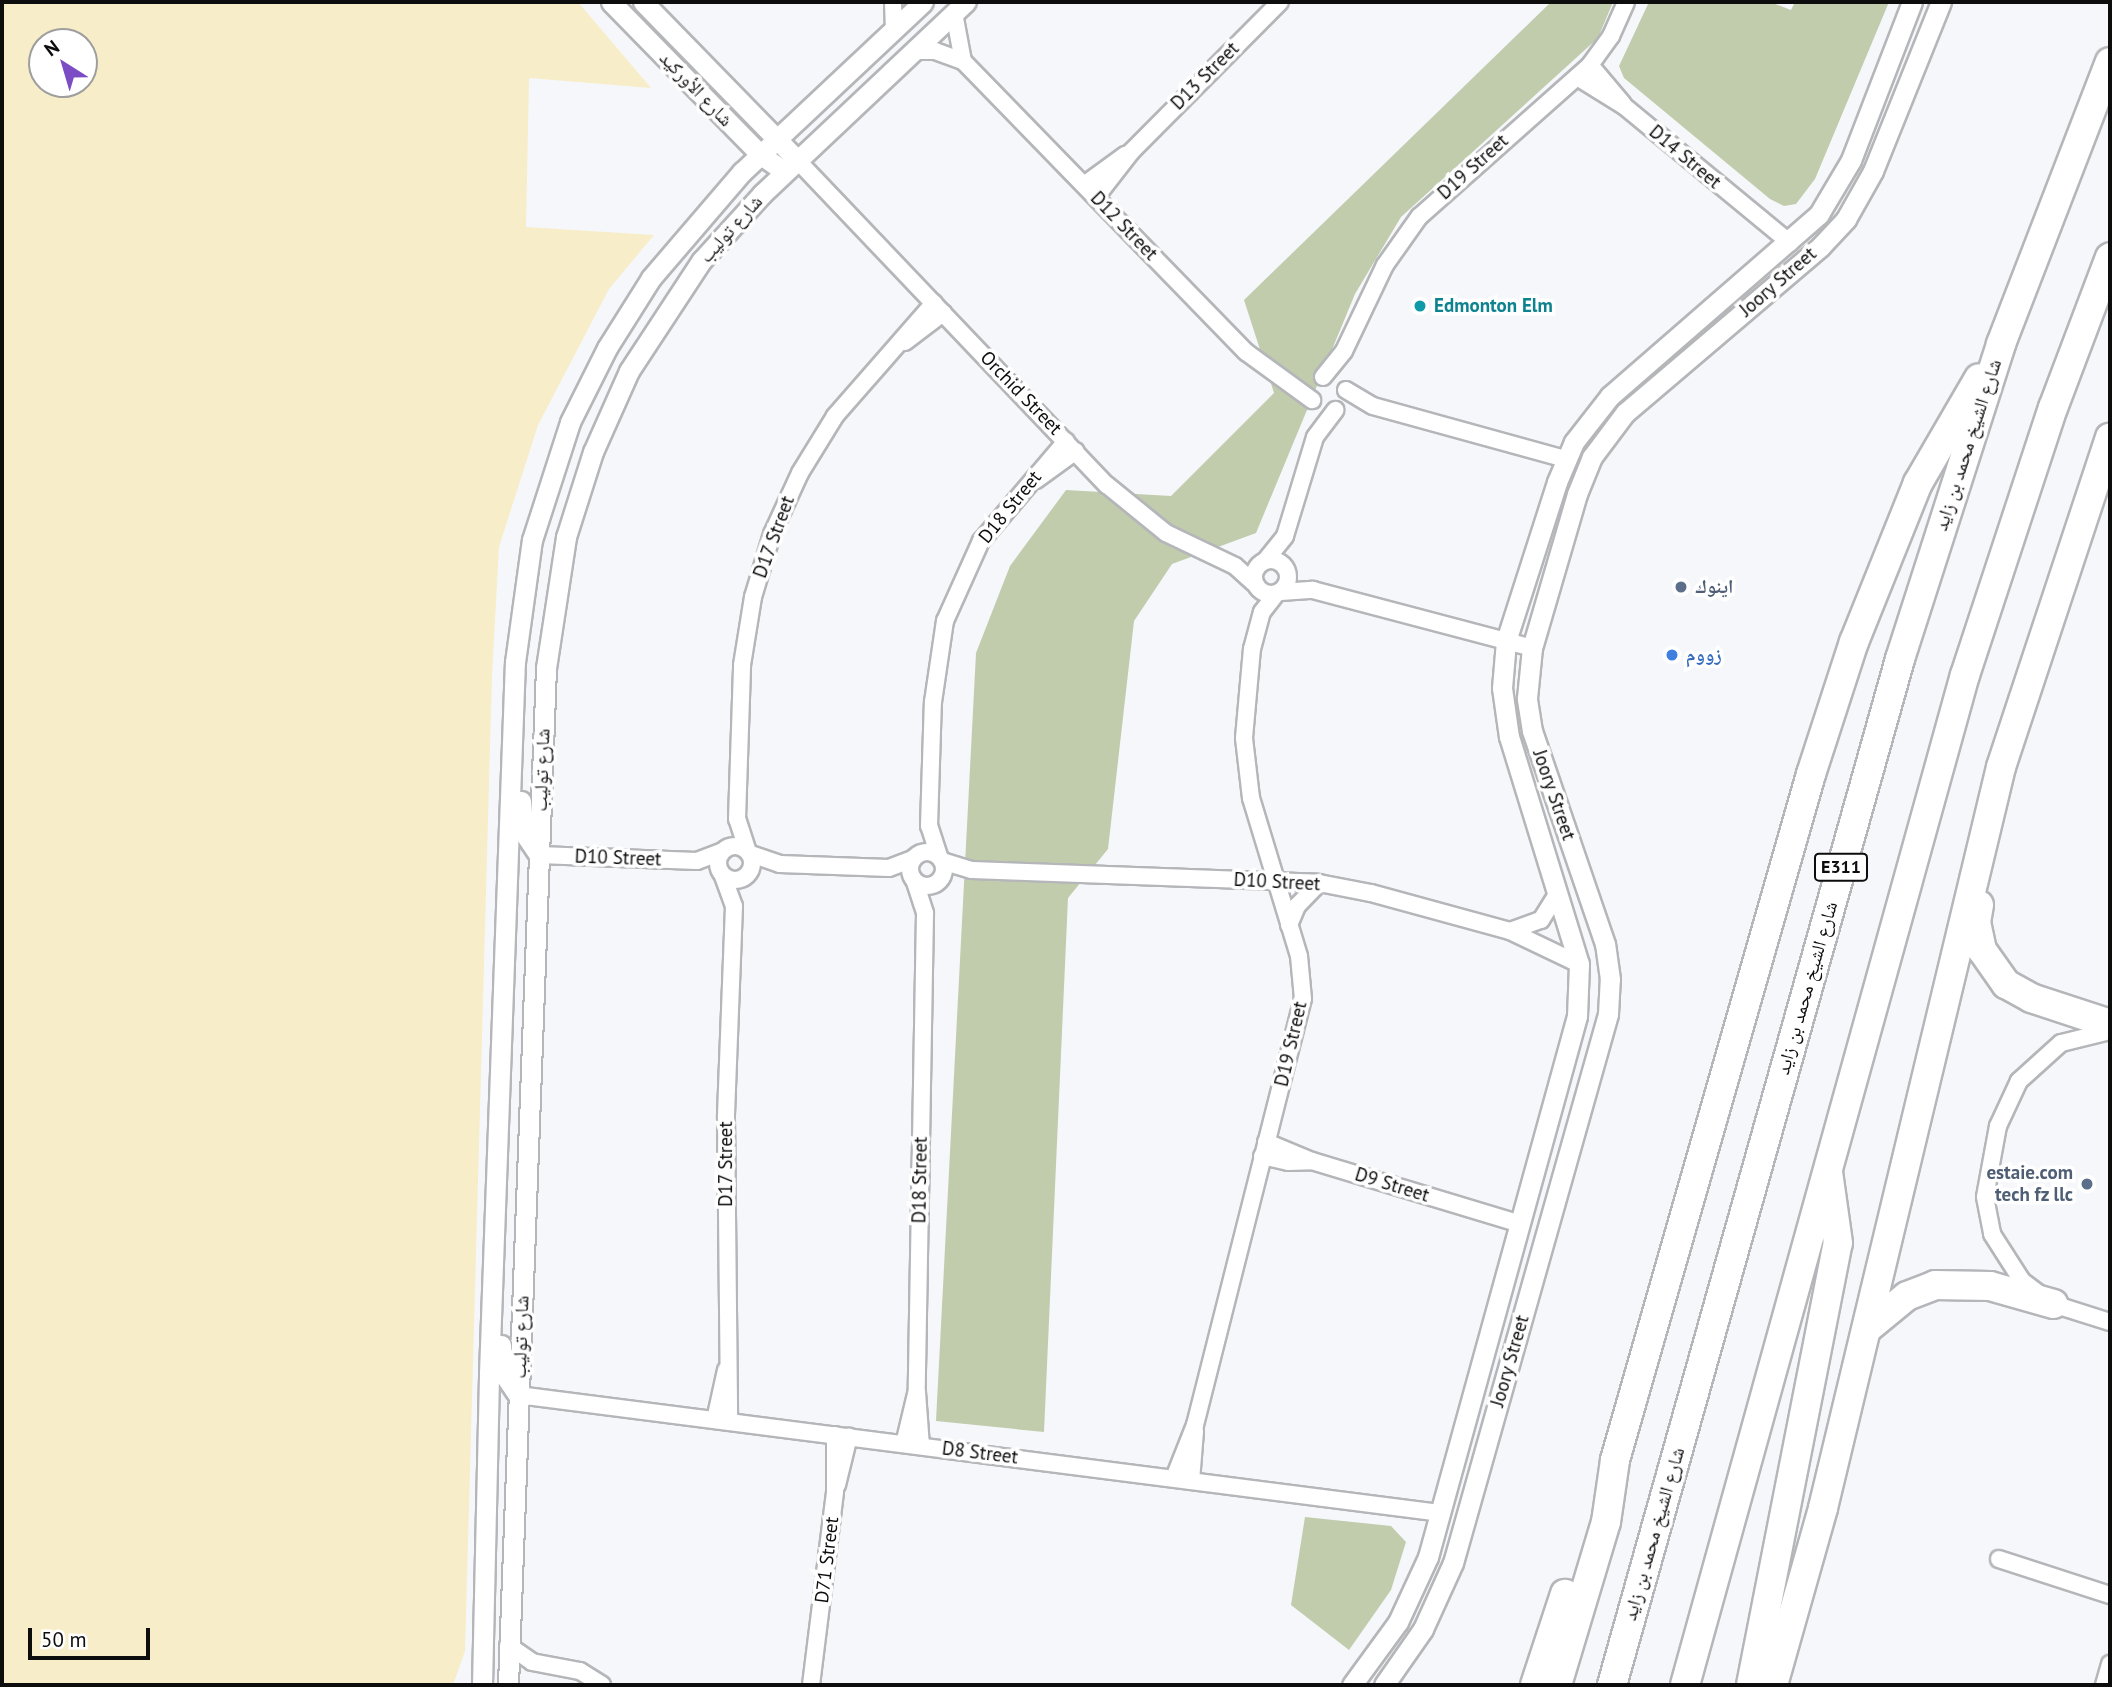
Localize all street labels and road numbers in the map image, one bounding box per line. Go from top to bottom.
street label: D13 Street [1166,37,1244,115]
street label: شارع الأوركيد [655,47,737,131]
street label: D14 Street [1644,120,1726,194]
street label: D19 Street [1433,130,1513,204]
street label: D12 Street [1086,187,1162,265]
street label: شارع توليب [695,191,767,267]
street label: Joory Street [1735,242,1821,322]
street label: Orchid Street [976,346,1066,440]
street label: شارع الشيخ محمد بن زايد [1930,356,2006,534]
street label: D18 Street [974,466,1046,548]
street label: D17 Street [748,492,800,582]
street label: شارع توليب [529,728,555,812]
street label: Joory Street [1528,746,1580,844]
street label: D10 Street [574,845,662,871]
road number: E311 [1813,852,1869,882]
street label: D10 Street [1233,868,1321,896]
street label: شارع الشيخ محمد بن زايد [1771,899,1843,1077]
street label: D19 Street [1270,999,1312,1089]
street label: D17 Street [715,1121,737,1207]
street label: D18 Street [908,1136,932,1224]
street label: D9 Street [1352,1163,1432,1207]
street label: شارع توليب [508,1295,534,1379]
street label: Joory Street [1486,1312,1534,1410]
street label: D8 Street [941,1437,1019,1469]
street label: شارع الشيخ محمد بن زايد [1618,1445,1690,1623]
street label: D71 Street [810,1516,844,1604]

